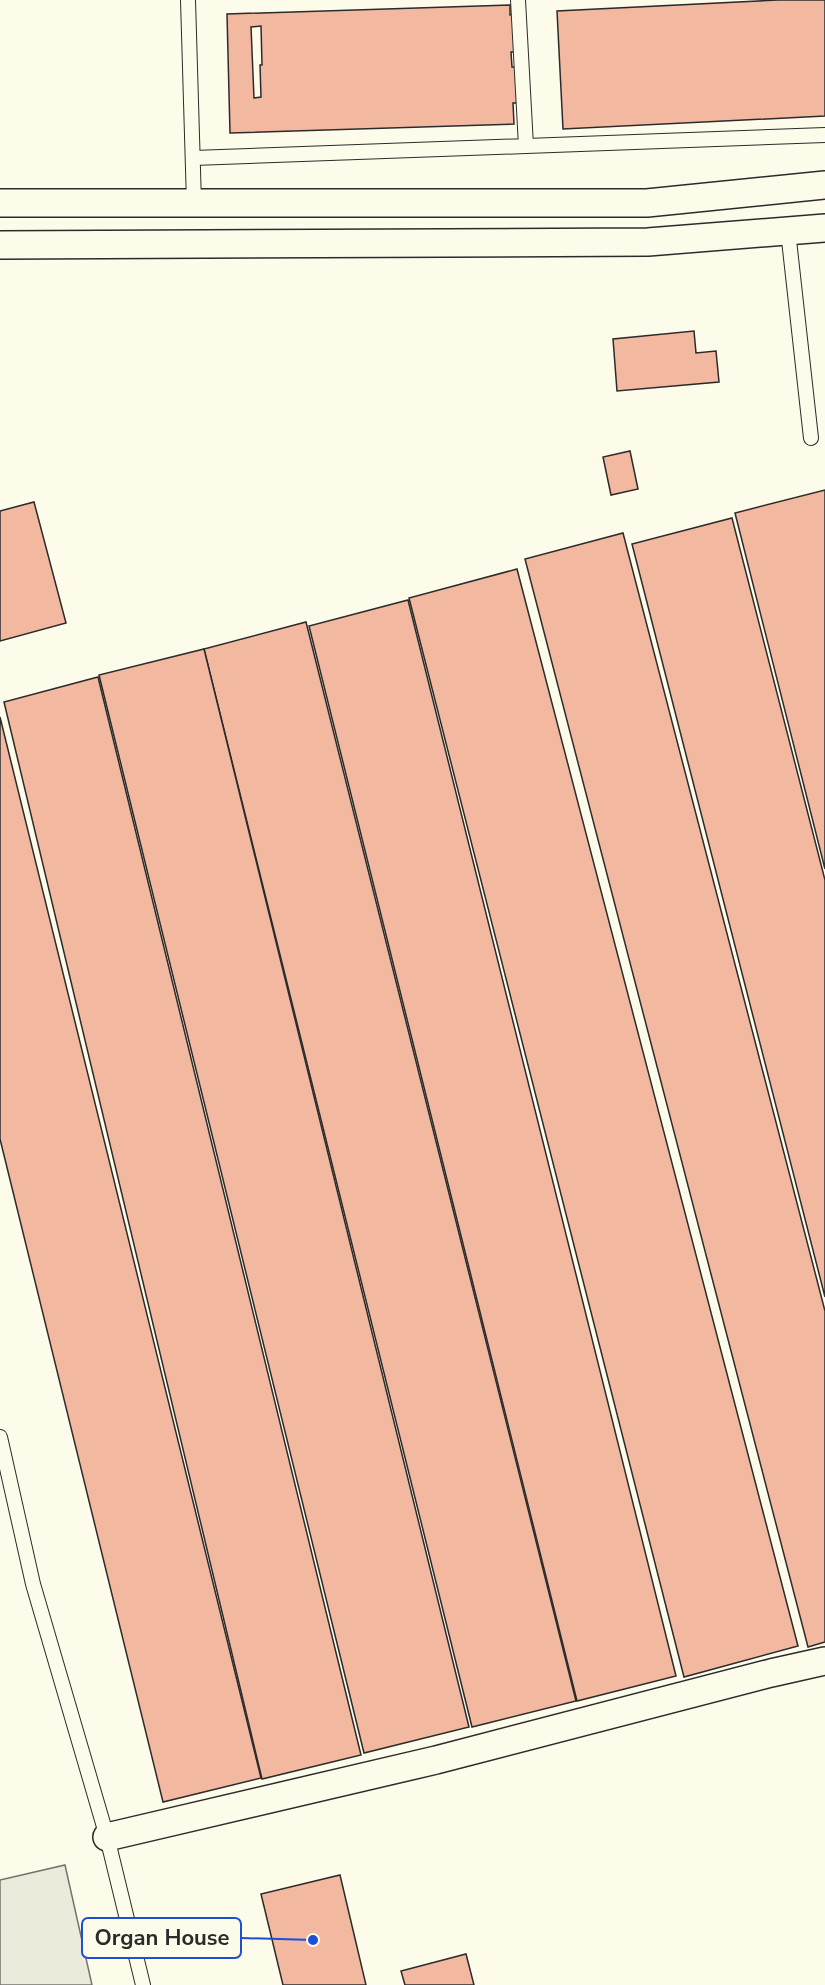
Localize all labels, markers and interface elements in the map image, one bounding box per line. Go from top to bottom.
callout: Organ House [82,1918,241,1958]
text: Organ House [95,1923,230,1953]

